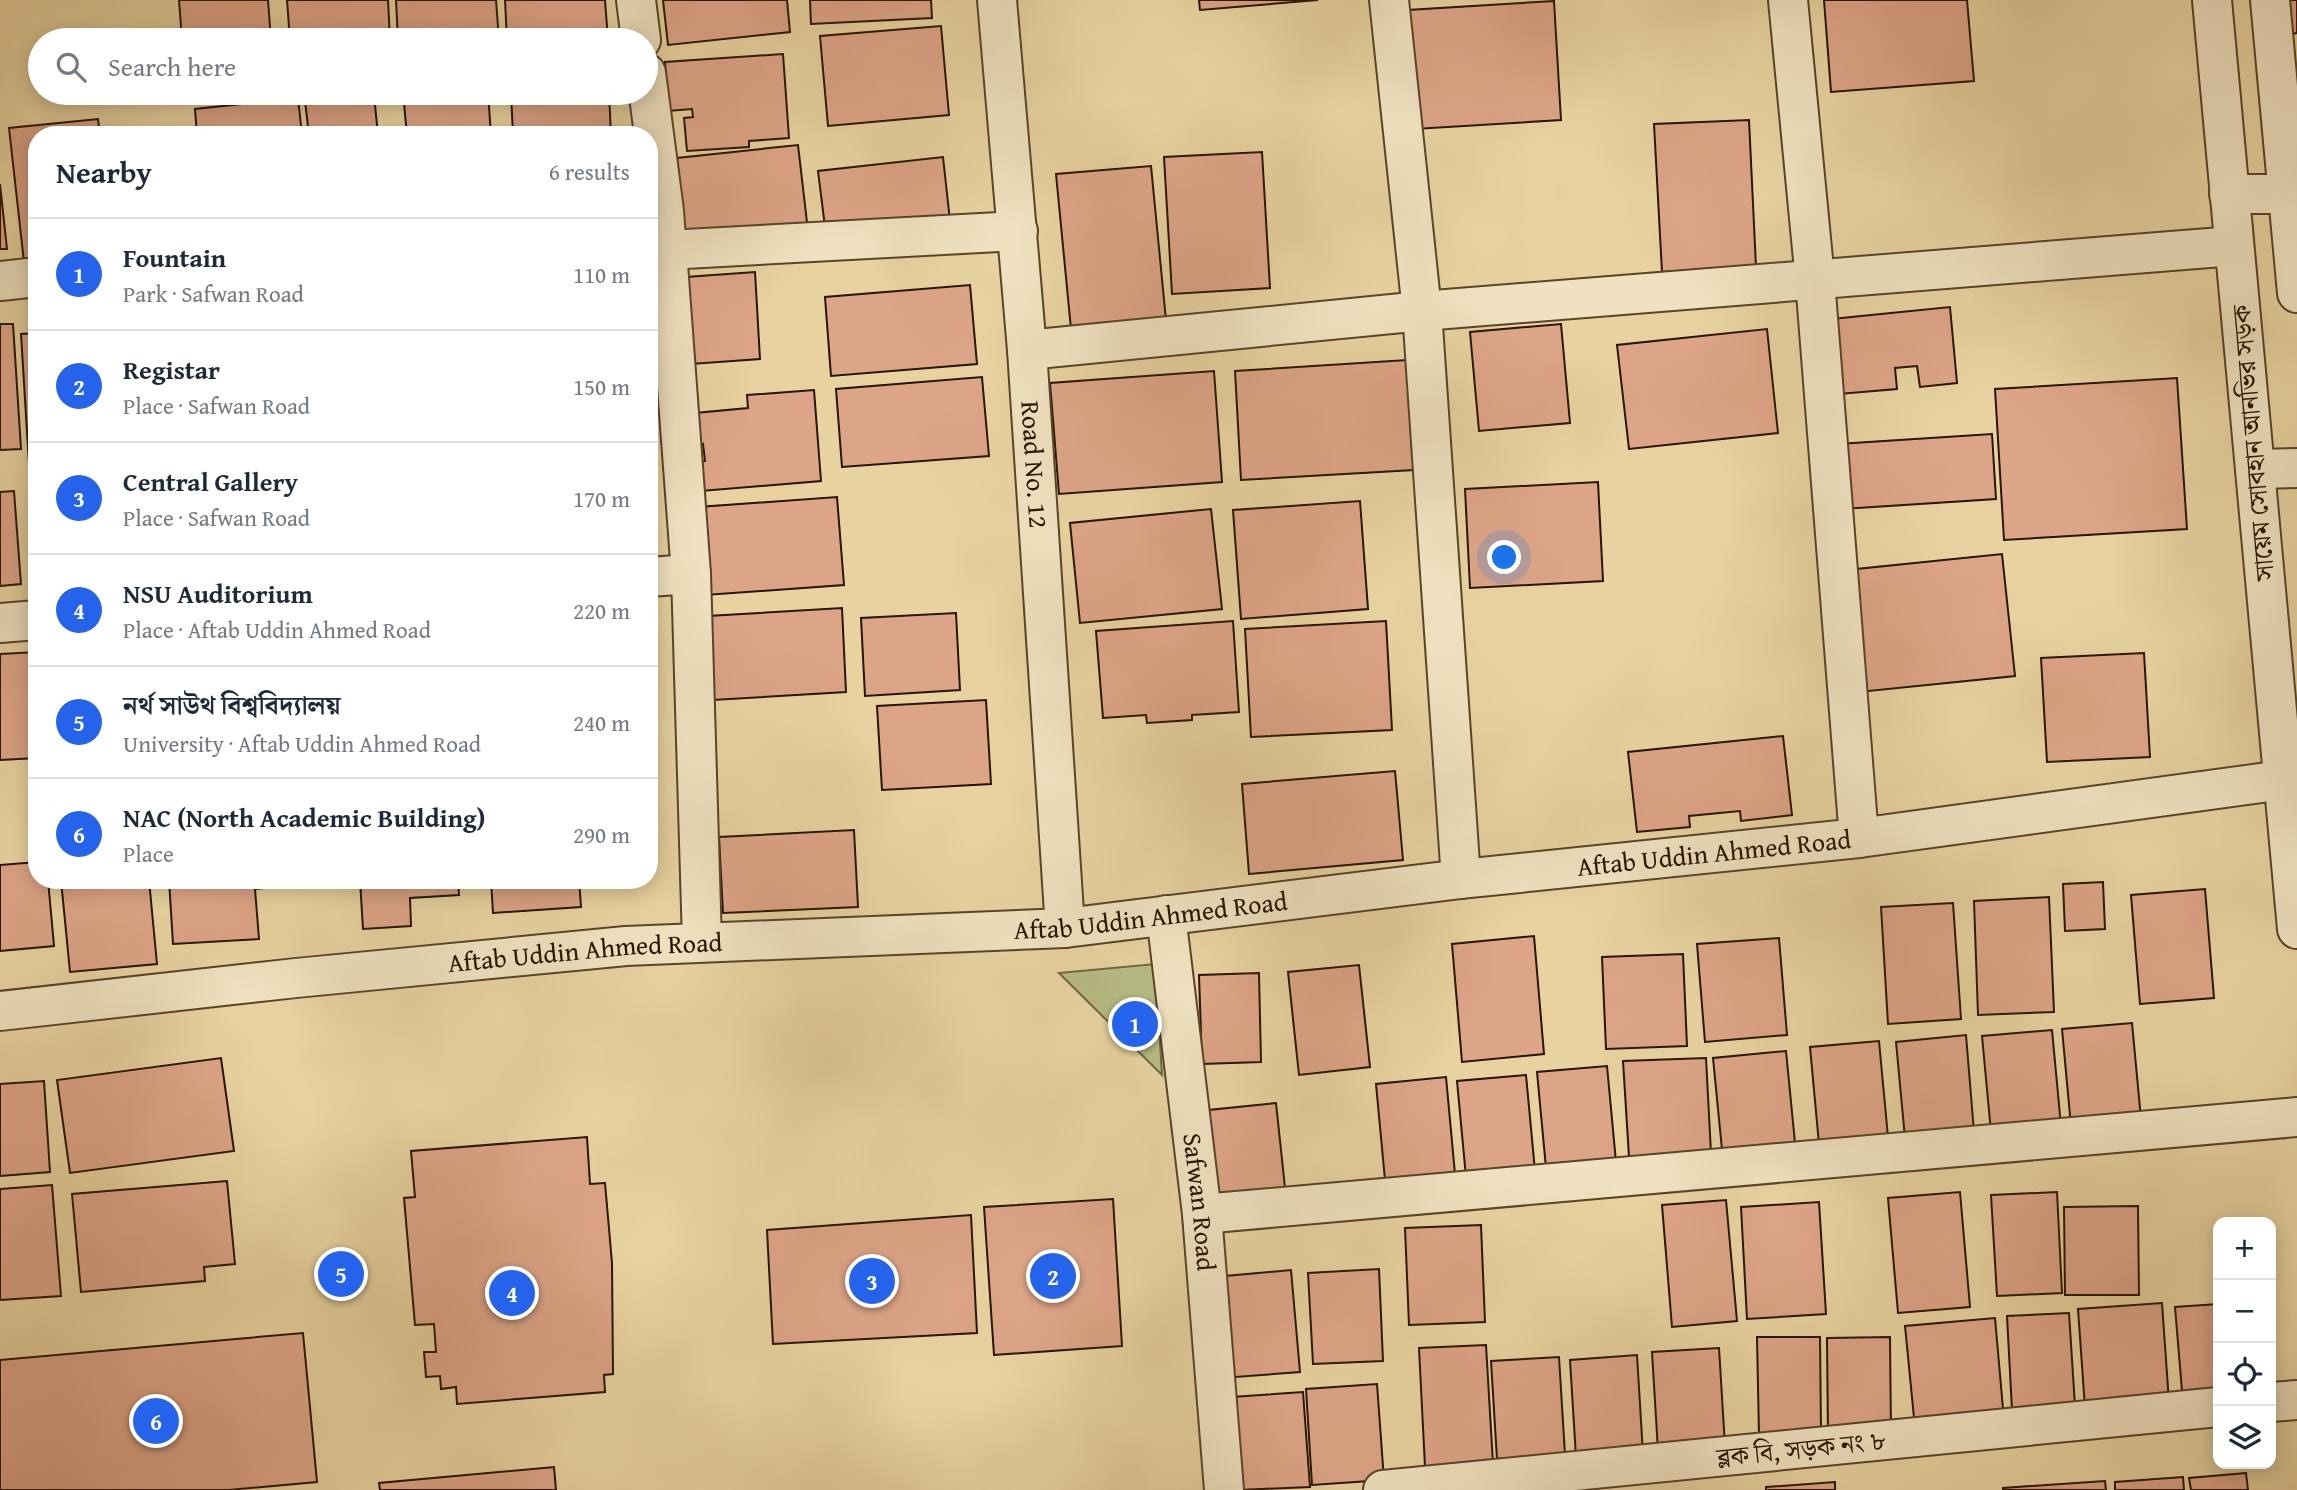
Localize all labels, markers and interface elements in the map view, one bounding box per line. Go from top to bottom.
search box [28,28,658,105]
text: Search here [108,47,236,86]
icon: search [52,48,90,86]
text: Nearby [56,150,152,194]
text: 6 results [549,155,630,188]
text: Fountain [123,238,226,277]
text: 1 [73,258,85,291]
text: 110 m [573,258,630,291]
text: Park · Safwan Road [123,277,304,310]
street label: সায়েম সোবহান আনভির সড়ক [2221,302,2284,584]
text: Registar [123,350,220,389]
text: 2 [73,370,85,403]
text: 150 m [573,370,630,403]
text: Place · Safwan Road [123,389,310,422]
street label: Road No. 12 [1011,400,1059,529]
text: Central Gallery [123,462,298,501]
text: 3 [73,482,85,515]
text: 170 m [573,482,630,515]
text: Place · Safwan Road [123,501,310,534]
your location [1487,540,1521,574]
text: NSU Auditorium [123,574,313,613]
text: 4 [73,594,85,627]
text: 220 m [573,594,630,627]
text: Place · Aftab Uddin Ahmed Road [123,613,431,646]
text: নর্থ সাউথ বিশ্ববিদ্যালয় [123,685,341,724]
text: 5 [73,706,85,739]
text: 240 m [573,706,630,739]
text: University · Aftab Uddin Ahmed Road [123,727,481,760]
text: NAC (North Academic Building) [123,798,485,837]
text: 6 [73,818,85,851]
text: 290 m [573,818,630,851]
street label: Aftab Uddin Ahmed Road [1575,819,1853,886]
text: Place [123,837,174,870]
street label: Aftab Uddin Ahmed Road [1013,881,1290,949]
street label: Aftab Uddin Ahmed Road [446,922,723,982]
pin: 1 [1112,998,1158,1050]
street label: Safwan Road [1173,1131,1226,1273]
map controls [2213,1217,2276,1469]
button: + [2213,1217,2276,1280]
pin: 5 [318,1248,364,1300]
pin: 2 [1030,1250,1076,1302]
pin: 3 [849,1255,895,1307]
pin: 4 [489,1267,535,1319]
button: − [2213,1280,2276,1343]
button: locate [2213,1343,2276,1406]
pin: 6 [133,1395,179,1447]
button: layers [2213,1406,2276,1469]
street label: ব্লক বি, সড়ক নং ৮ [1713,1420,1888,1477]

